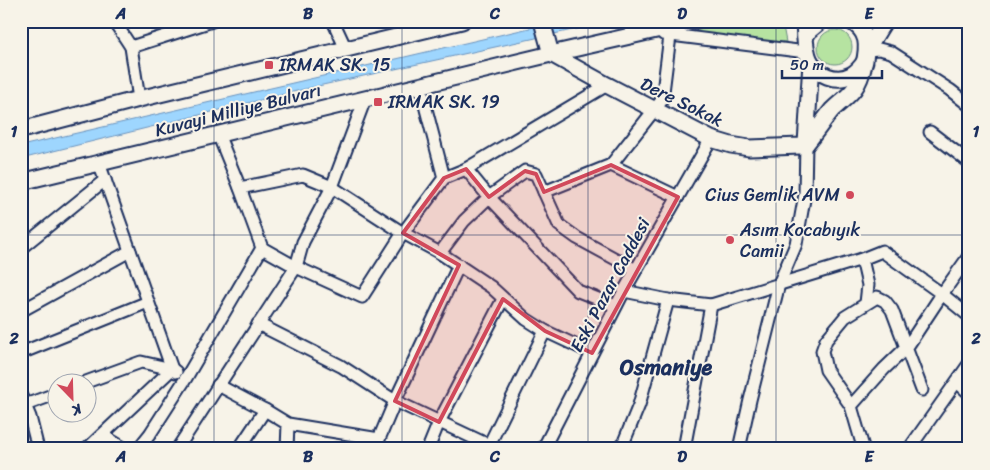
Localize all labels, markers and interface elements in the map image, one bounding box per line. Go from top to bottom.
text: A [115,0,126,28]
text: B [303,0,314,28]
text: C [489,0,501,28]
text: D [677,0,687,28]
text: E [865,0,875,28]
scale bar [782,48,882,80]
place label: IRMAK SK. 15 [278,49,391,81]
text: 50 m [790,52,825,78]
marker: IRMAK SK. 15 [263,59,275,71]
street label: Dere Sokak [635,68,729,136]
street label: Kuvayi Milliye Bulvarı [151,74,325,146]
place label: IRMAK SK. 19 [387,86,500,118]
marker: IRMAK SK. 19 [372,96,384,108]
text: 1 [11,117,18,146]
text: 1 [973,117,980,146]
place label: Cius Gemlik AVM [705,179,841,211]
marker: Cius Gemlik AVM [844,189,856,201]
street label: Eski Pazar Caddesi [561,211,660,358]
place label: Asım Kocabıyık Camii [739,214,861,267]
marker: Asım Kocabıyık Camii [724,234,736,246]
text: 2 [8,324,19,353]
text: 2 [970,324,981,353]
district label: Osmaniye [620,348,713,387]
north arrow [48,372,98,422]
text: K [67,396,87,423]
text: A [115,442,126,470]
text: B [303,442,314,470]
text: C [489,442,501,470]
text: D [677,442,687,470]
text: E [865,442,875,470]

